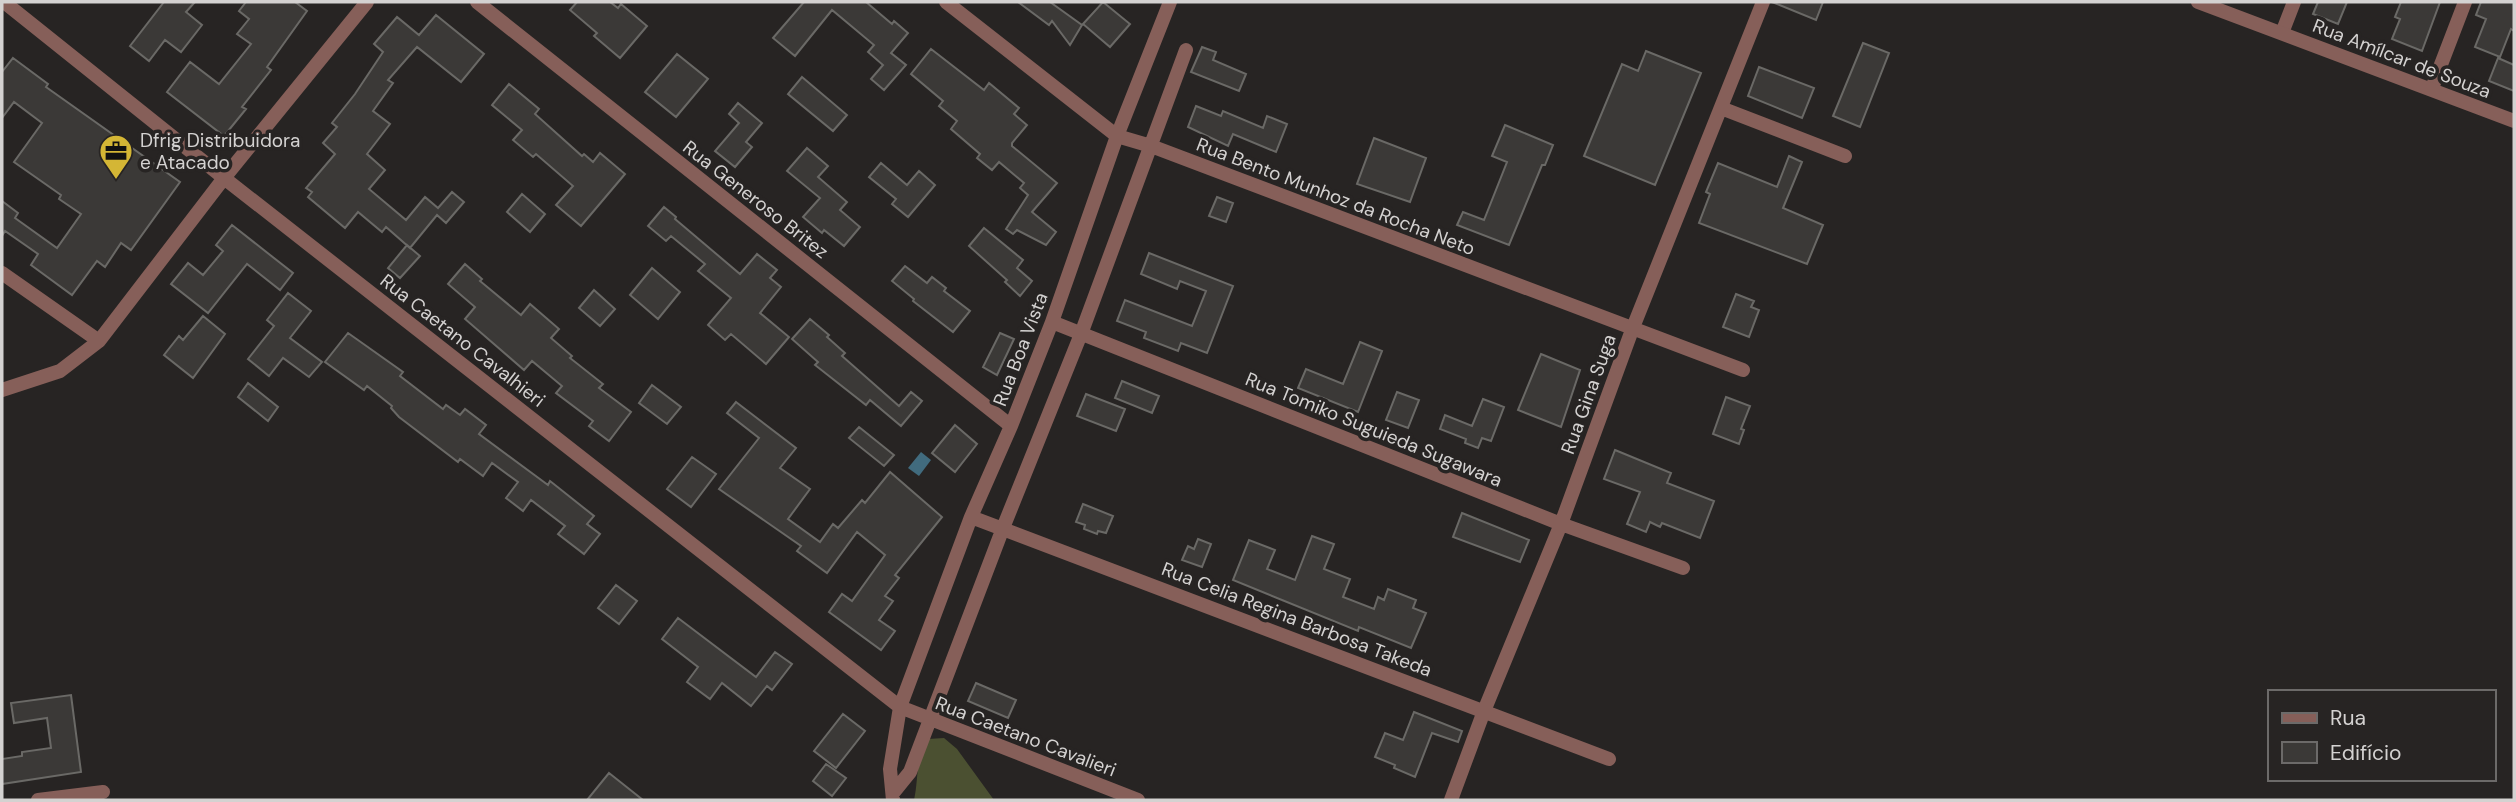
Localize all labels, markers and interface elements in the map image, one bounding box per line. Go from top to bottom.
street label: Rua Amílcar de Souza [2309,13,2494,104]
place label: Dfrig Distribuidora e Atacado [140,128,300,175]
office icon: Dfrig Distribuidora e Atacado [97,132,135,181]
street label: Rua Bento Munhoz da Rocha Neto [1193,132,1479,261]
street label: Rua Generoso Britez [678,135,834,264]
street label: Rua Caetano Cavalhieri [375,268,550,413]
street label: Rua Boa Vista [987,289,1054,410]
street label: Rua Gina Suga [1555,331,1622,457]
street label: Rua Tomiko Suguieda Sugawara [1242,366,1506,493]
street label: Rua Celia Regina Barbosa Takeda [1158,556,1436,683]
street label: Rua Caetano Cavalieri [932,690,1120,782]
legend [2268,690,2495,781]
text: Rua [2330,704,2366,732]
text: Edifício [2330,739,2401,767]

